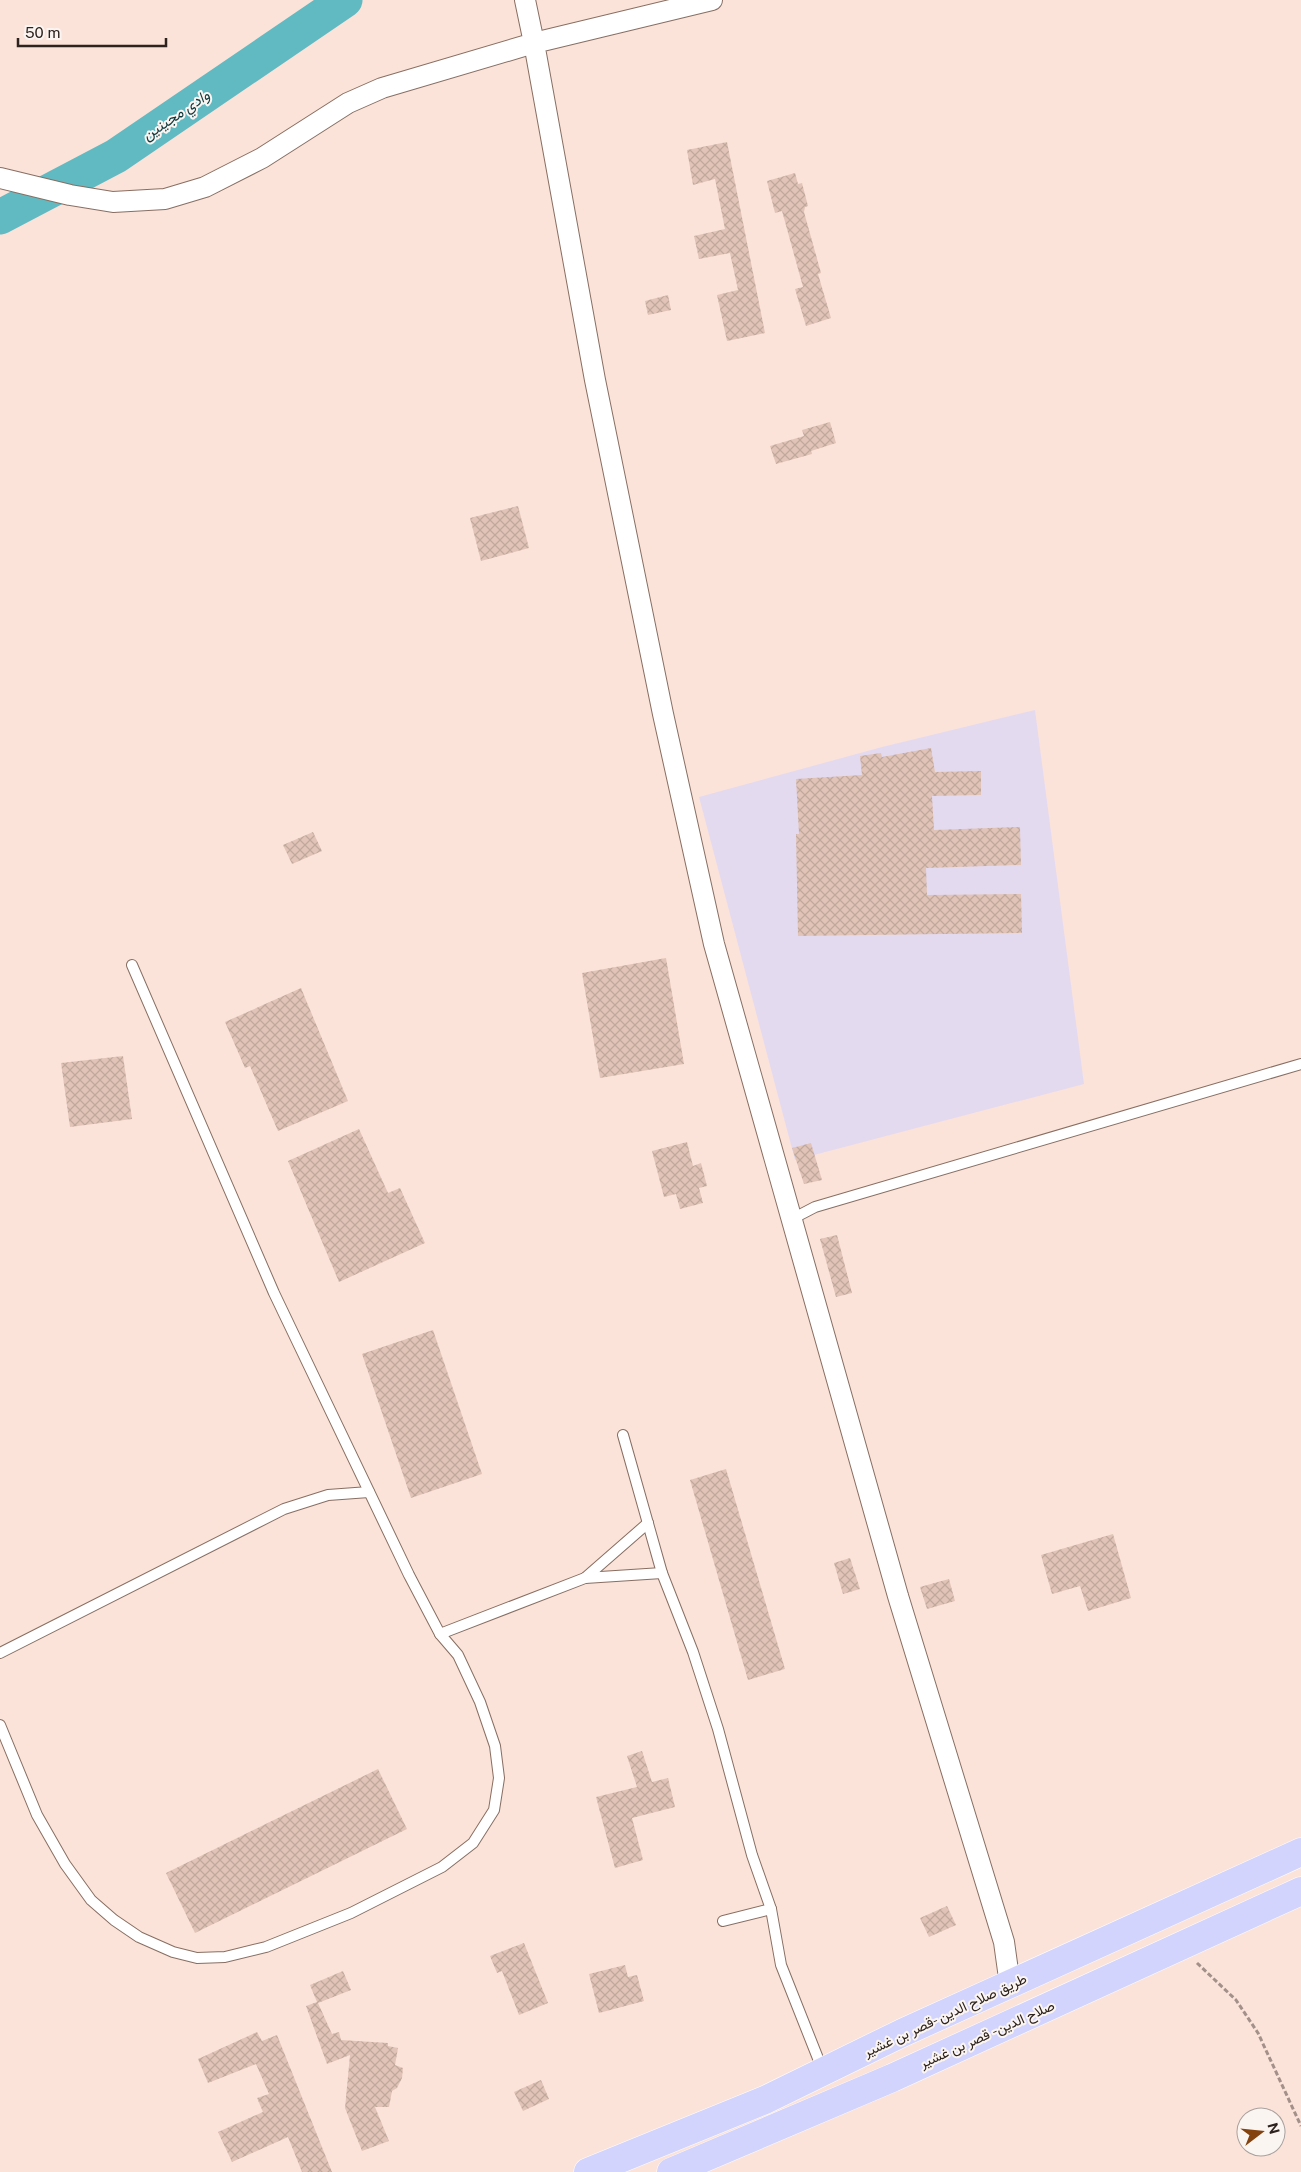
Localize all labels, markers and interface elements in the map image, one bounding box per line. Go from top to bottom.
scale bar [18,15,165,47]
text: 50 m [25,24,60,41]
water label: وادي مجينين [139,86,215,146]
street label: طريق صلاح الدين -قصر بن غشير [860,1970,1030,2063]
street label: صلاح الدين - قصر بن غشير [916,1997,1058,2074]
north arrow [1236,2107,1286,2157]
text: N [1264,2121,1283,2136]

